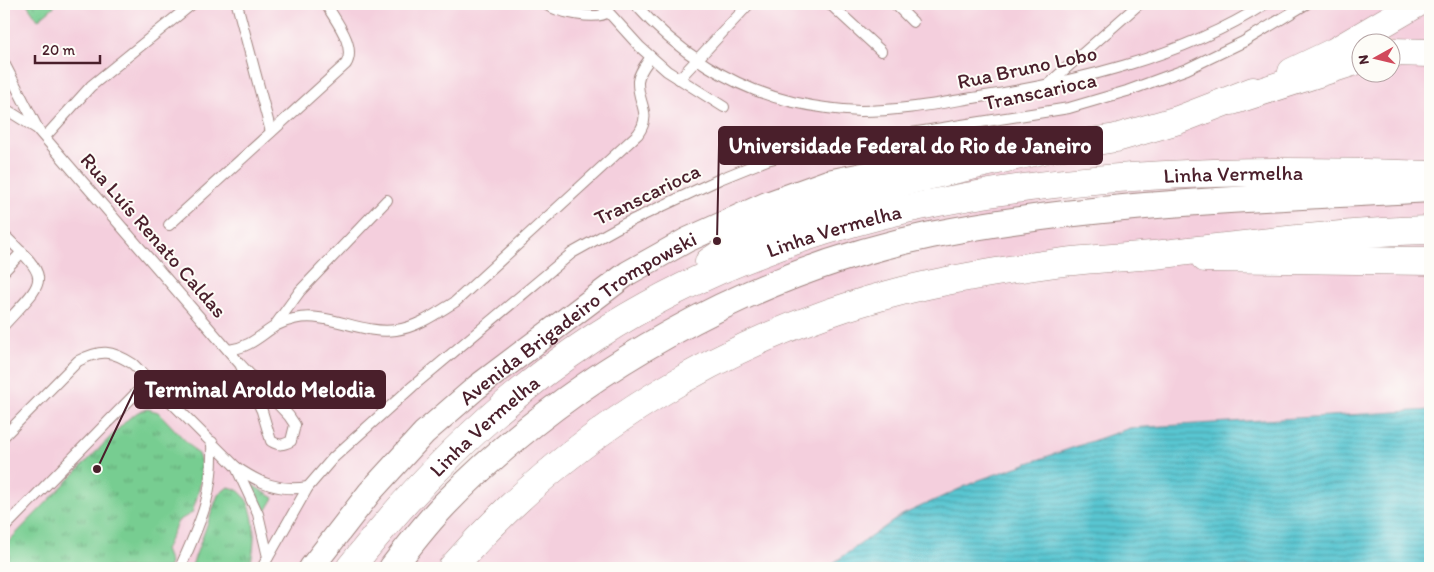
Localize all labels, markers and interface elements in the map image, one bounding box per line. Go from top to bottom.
scale bar [35,32,100,64]
north arrow [1352,32,1402,82]
street label: Rua Bruno Lobo [955,40,1099,94]
text: 20 m [42,41,76,59]
text: N [1355,54,1373,66]
street label: Transcarioca [981,67,1099,115]
callout: Universidade Federal do Rio de Janeiro [719,127,1102,164]
text: Universidade Federal do Rio de Janeiro [728,132,1092,159]
street label: Rua Luís Renato Caldas [76,147,232,323]
street label: Transcarioca [590,158,704,230]
street label: Linha Vermelha [1163,159,1303,188]
street label: Linha Vermelha [763,198,904,262]
street label: Avenida Brigadeiro Trompowski [454,225,700,410]
street label: Linha Vermelha [424,369,544,481]
callout: Terminal Aroldo Melodia [135,371,385,408]
text: Terminal Aroldo Melodia [144,376,376,403]

